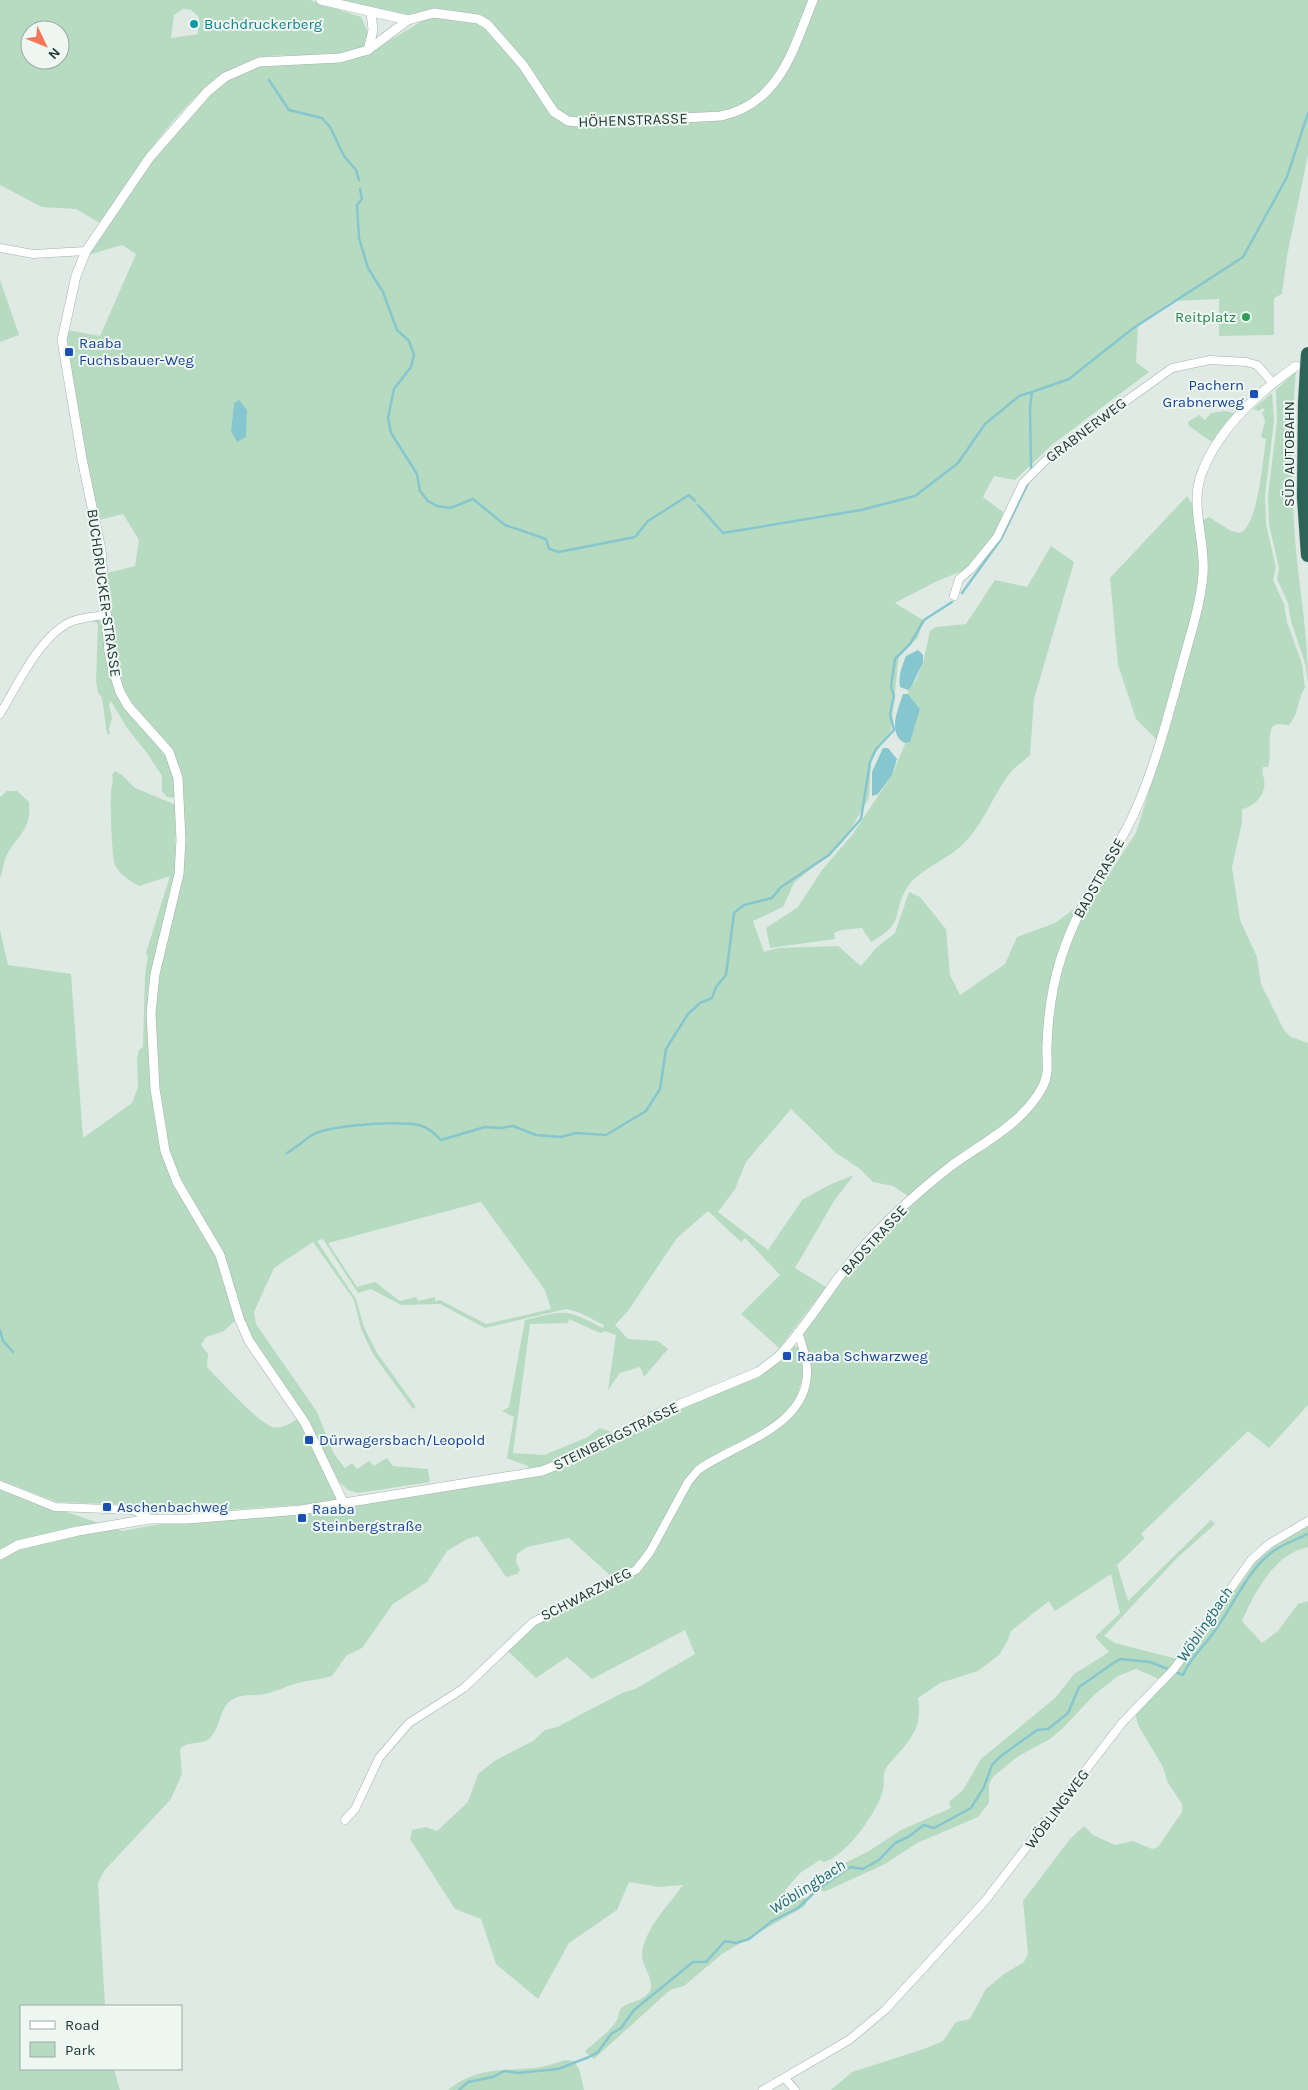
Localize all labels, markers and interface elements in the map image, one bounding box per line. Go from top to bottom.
place label: Buchdruckerberg [204,15,323,33]
marker: Buchdruckerberg [188,18,200,30]
north arrow [20,20,70,70]
text: N [44,44,64,63]
street label: HÖHENSTRASSE [578,109,688,131]
place label: Reitplatz [1175,308,1236,326]
marker: Reitplatz [1240,311,1252,323]
place label: Raaba Fuchsbauer-Weg [79,334,194,369]
marker: Raaba Fuchsbauer-Weg [63,346,75,358]
place label: Pachern Grabnerweg [1163,376,1245,411]
marker: Pachern Grabnerweg [1248,388,1260,400]
street label: GRABNERWEG [1042,394,1130,466]
street label: SÜD AUTOBAHN [1280,401,1298,507]
street label: BUCHDRUCKER-STRASSE [83,508,125,678]
street label: BADSTRASSE [1070,835,1128,921]
street label: BADSTRASSE [837,1201,911,1279]
place label: Raaba Schwarzweg [797,1347,929,1365]
marker: Raaba Schwarzweg [781,1350,793,1362]
street label: STEINBERGSTRASSE [550,1398,682,1474]
place label: Dürwagersbach/Leopold [319,1431,485,1449]
marker: Dürwagersbach/Leopold [303,1434,315,1446]
place label: Aschenbachweg [117,1498,229,1516]
place label: Raaba Steinbergstraße [312,1500,422,1535]
marker: Aschenbachweg [101,1501,113,1513]
marker: Raaba Steinbergstraße [296,1512,308,1524]
street label: SCHWARZWEG [538,1563,634,1625]
water label: Wöblingbach [1172,1583,1236,1665]
street label: WÖBLINGWEG [1021,1766,1093,1852]
water label: Wöblingbach [766,1855,849,1918]
legend [20,2005,182,2070]
text: Road [65,2016,100,2034]
text: Park [65,2041,95,2059]

